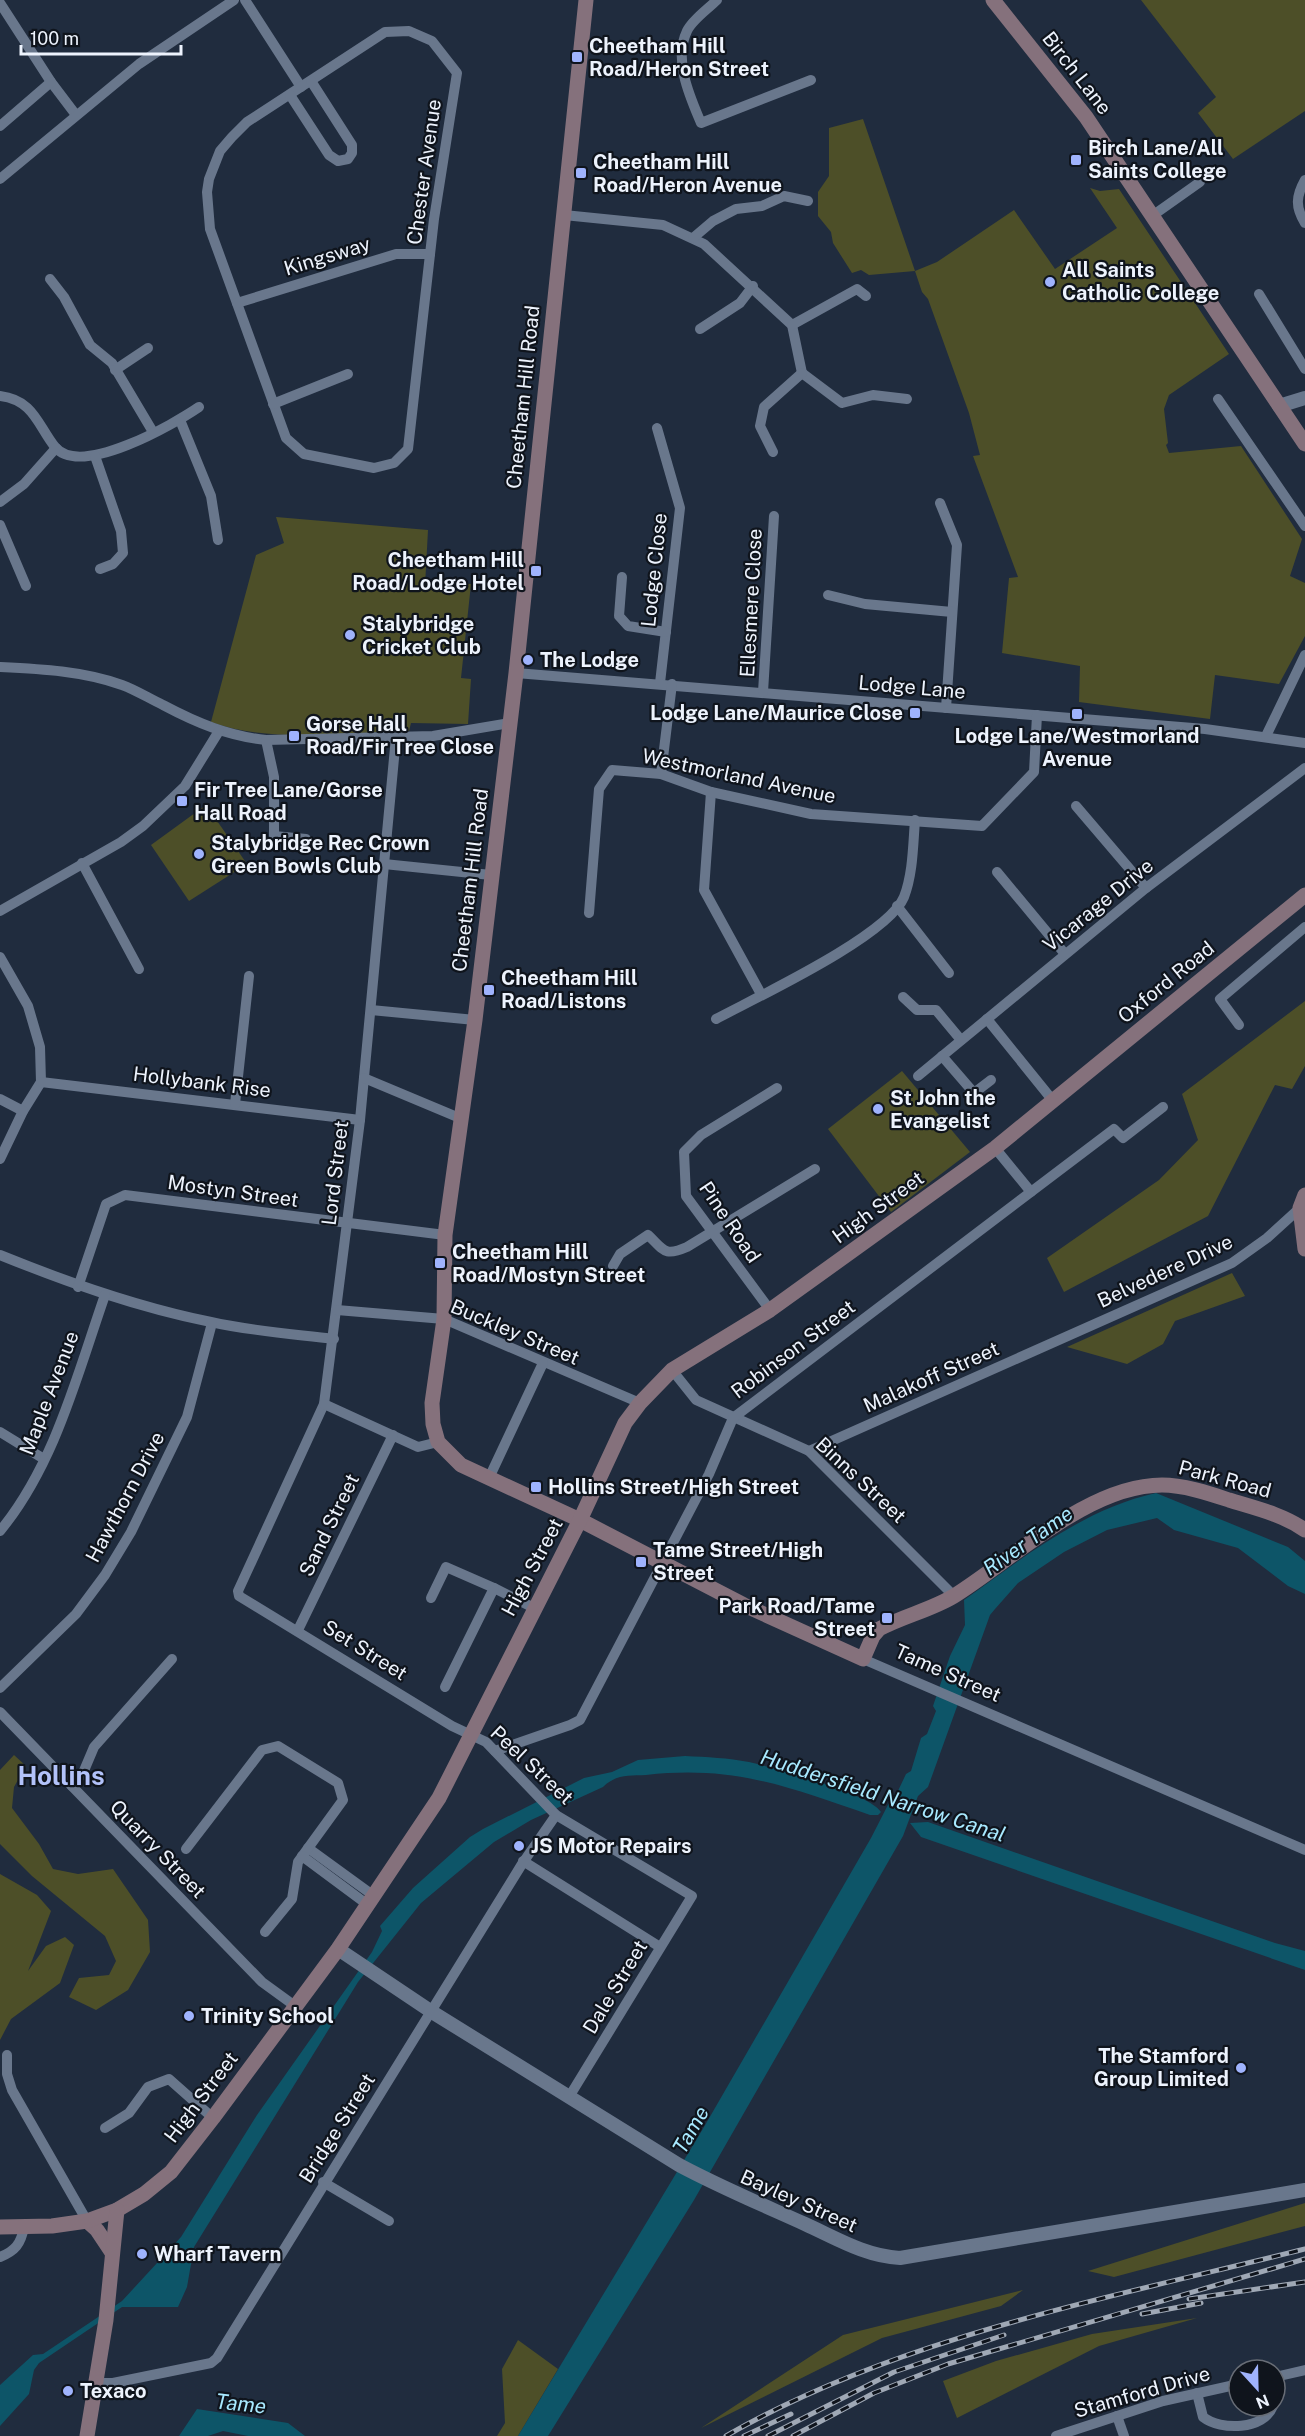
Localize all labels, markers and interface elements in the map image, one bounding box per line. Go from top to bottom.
scale bar [21,18,182,56]
street label: Birch Lane [1037,27,1117,119]
text: 100 m [30,28,79,49]
place label: Cheetham Hill Road/Heron Street [589,34,769,81]
marker: Cheetham Hill Road/Heron Street [570,50,584,64]
street label: Chester Avenue [402,98,446,246]
place label: Birch Lane/All Saints College [1088,136,1227,183]
place label: Cheetham Hill Road/Heron Avenue [593,150,782,197]
marker: Birch Lane/All Saints College [1069,153,1083,167]
marker: Cheetham Hill Road/Heron Avenue [574,166,588,180]
street label: Kingsway [281,231,373,281]
place label: All Saints Catholic College [1062,258,1219,305]
marker: All Saints Catholic College [1043,275,1057,289]
street label: Cheetham Hill Road [501,304,545,490]
street label: Lodge Close [636,512,672,628]
street label: Ellesmere Close [735,528,767,678]
place label: Cheetham Hill Road/Lodge Hotel [352,548,524,595]
marker: Cheetham Hill Road/Lodge Hotel [529,564,543,578]
place label: Stalybridge Cricket Club [362,612,481,659]
marker: Stalybridge Cricket Club [343,628,357,642]
place label: The Lodge [540,648,639,672]
marker: The Lodge [521,653,535,667]
street label: Lodge Lane [857,670,967,704]
place label: Lodge Lane/Maurice Close [650,701,903,725]
marker: Lodge Lane/Maurice Close [908,706,922,720]
marker: Lodge Lane/Westmorland Avenue [1070,707,1084,721]
place label: Gorse Hall Road/Fir Tree Close [306,712,494,759]
place label: Lodge Lane/Westmorland Avenue [954,724,1200,771]
marker: Gorse Hall Road/Fir Tree Close [287,729,301,743]
street label: Westmorland Avenue [640,744,838,808]
place label: Fir Tree Lane/Gorse Hall Road [194,778,383,825]
street label: Cheetham Hill Road [447,787,493,973]
marker: Fir Tree Lane/Gorse Hall Road [175,794,189,808]
place label: Stalybridge Rec Crown Green Bowls Club [211,831,430,878]
marker: Stalybridge Rec Crown Green Bowls Club [192,847,206,861]
street label: Vicarage Drive [1038,853,1158,957]
street label: Oxford Road [1113,936,1219,1028]
place label: Cheetham Hill Road/Listons [501,966,637,1013]
marker: Cheetham Hill Road/Listons [482,983,496,997]
street label: Hollybank Rise [132,1062,272,1102]
place label: St John the Evangelist [890,1086,996,1133]
marker: St John the Evangelist [871,1102,885,1116]
street label: Lord Street [317,1119,353,1227]
street label: High Street [827,1166,929,1248]
street label: Mostyn Street [166,1170,300,1212]
street label: Pine Road [694,1177,766,1267]
street label: Belvedere Drive [1094,1229,1236,1313]
place label: Cheetham Hill Road/Mostyn Street [452,1240,645,1287]
marker: Cheetham Hill Road/Mostyn Street [433,1256,447,1270]
street label: Buckley Street [447,1294,583,1370]
street label: Robinson Street [726,1295,860,1403]
street label: Maple Avenue [14,1328,84,1458]
street label: Malakoff Street [859,1336,1003,1418]
street label: Hawthorn Drive [81,1428,169,1566]
street label: Binns Street [811,1432,911,1528]
street label: Park Road [1176,1455,1274,1503]
street label: Sand Street [294,1470,364,1580]
place label: Hollins Street/High Street [548,1475,799,1499]
marker: Hollins Street/High Street [529,1480,543,1494]
water label: River Tame [978,1501,1077,1581]
street label: High Street [496,1514,568,1620]
place label: Tame Street/High Street [653,1538,823,1585]
marker: Tame Street/High Street [634,1555,648,1569]
place label: Park Road/Tame Street [719,1594,875,1641]
marker: Park Road/Tame Street [880,1611,894,1625]
street label: Set Street [318,1615,412,1685]
street label: Tame Street [891,1639,1005,1707]
street label: Peel Street [486,1721,578,1809]
water label: Huddersfield Narrow Canal [757,1744,1009,1847]
district label: Hollins [17,1760,105,1791]
street label: Quarry Street [105,1795,211,1903]
place label: JS Motor Repairs [531,1834,692,1858]
marker: JS Motor Repairs [512,1839,526,1853]
street label: Dale Street [578,1936,652,2038]
place label: Trinity School [201,2004,334,2028]
marker: Trinity School [182,2009,196,2023]
place label: The Stamford Group Limited [1094,2044,1229,2091]
street label: High Street [159,2047,243,2147]
marker: The Stamford Group Limited [1234,2061,1248,2075]
street label: Bridge Street [294,2069,380,2187]
water label: Tame [667,2102,714,2158]
street label: Bayley Street [737,2165,861,2237]
place label: Wharf Tavern [154,2242,281,2266]
marker: Wharf Tavern [135,2247,149,2261]
north arrow [1227,2358,1287,2418]
street label: Stamford Drive [1071,2361,1213,2423]
place label: Texaco [80,2379,147,2403]
marker: Texaco [61,2384,75,2398]
water label: Tame [215,2388,268,2419]
text: N [1253,2390,1272,2413]

